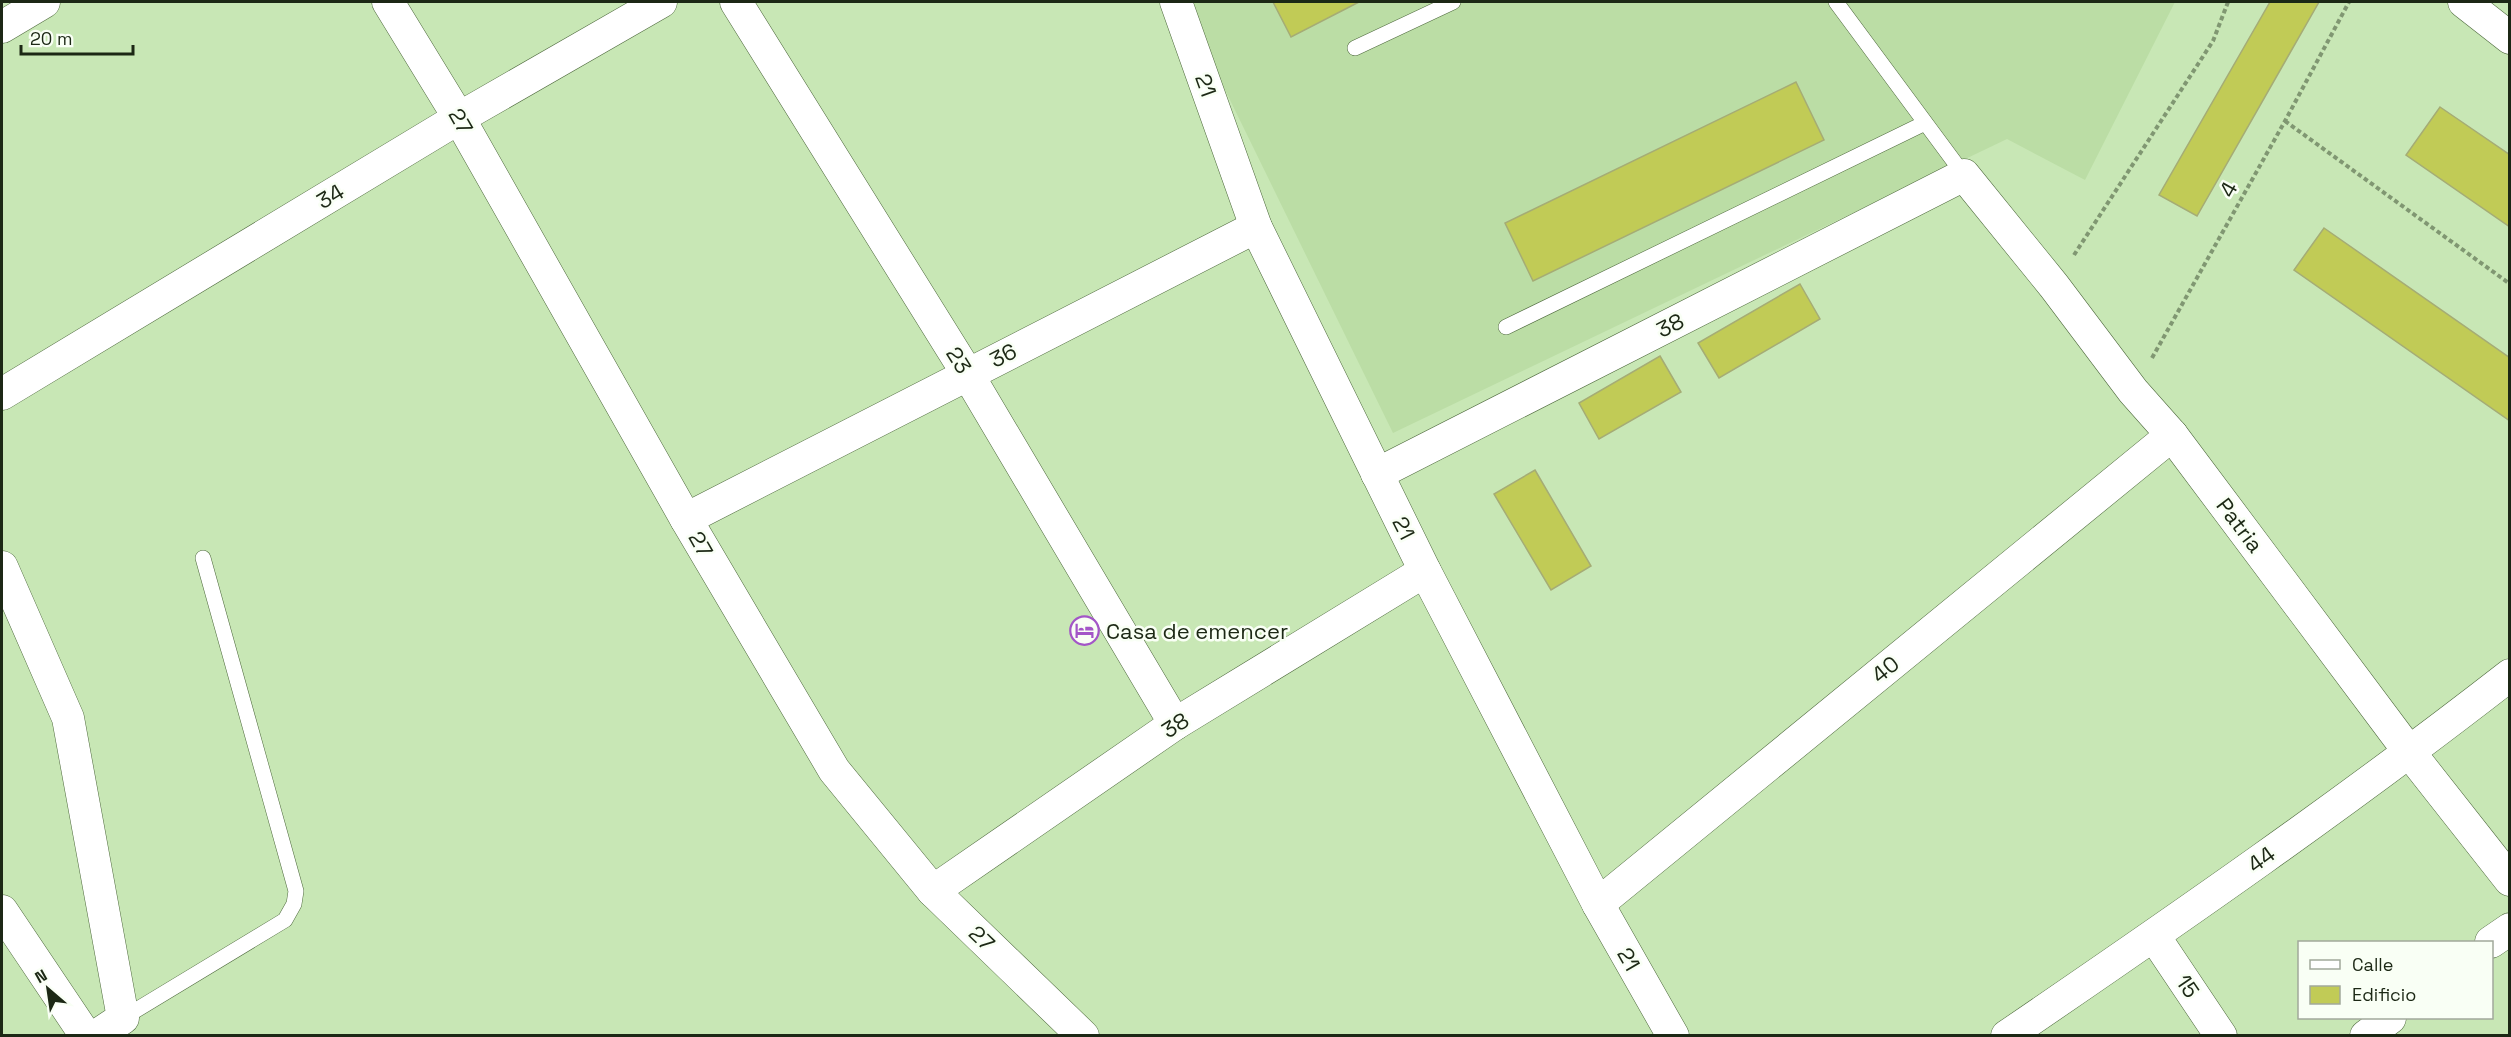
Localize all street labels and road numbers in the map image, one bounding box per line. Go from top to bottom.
street label: 21 [1189,70,1223,100]
street label: 27 [442,103,480,139]
street label: 4 [2212,176,2244,202]
street label: 34 [311,177,349,215]
street label: 38 [1652,306,1688,344]
street label: 36 [985,336,1021,374]
street label: 23 [940,341,978,379]
street label: Patria [2210,492,2270,558]
street label: 21 [1386,512,1422,544]
street label: 27 [682,526,720,562]
street label: 40 [1865,649,1905,689]
street label: 38 [1156,706,1194,744]
street label: 44 [2242,839,2281,878]
street label: 27 [963,919,1001,957]
street label: 21 [1611,942,1647,976]
street label: 15 [2170,969,2206,1003]

